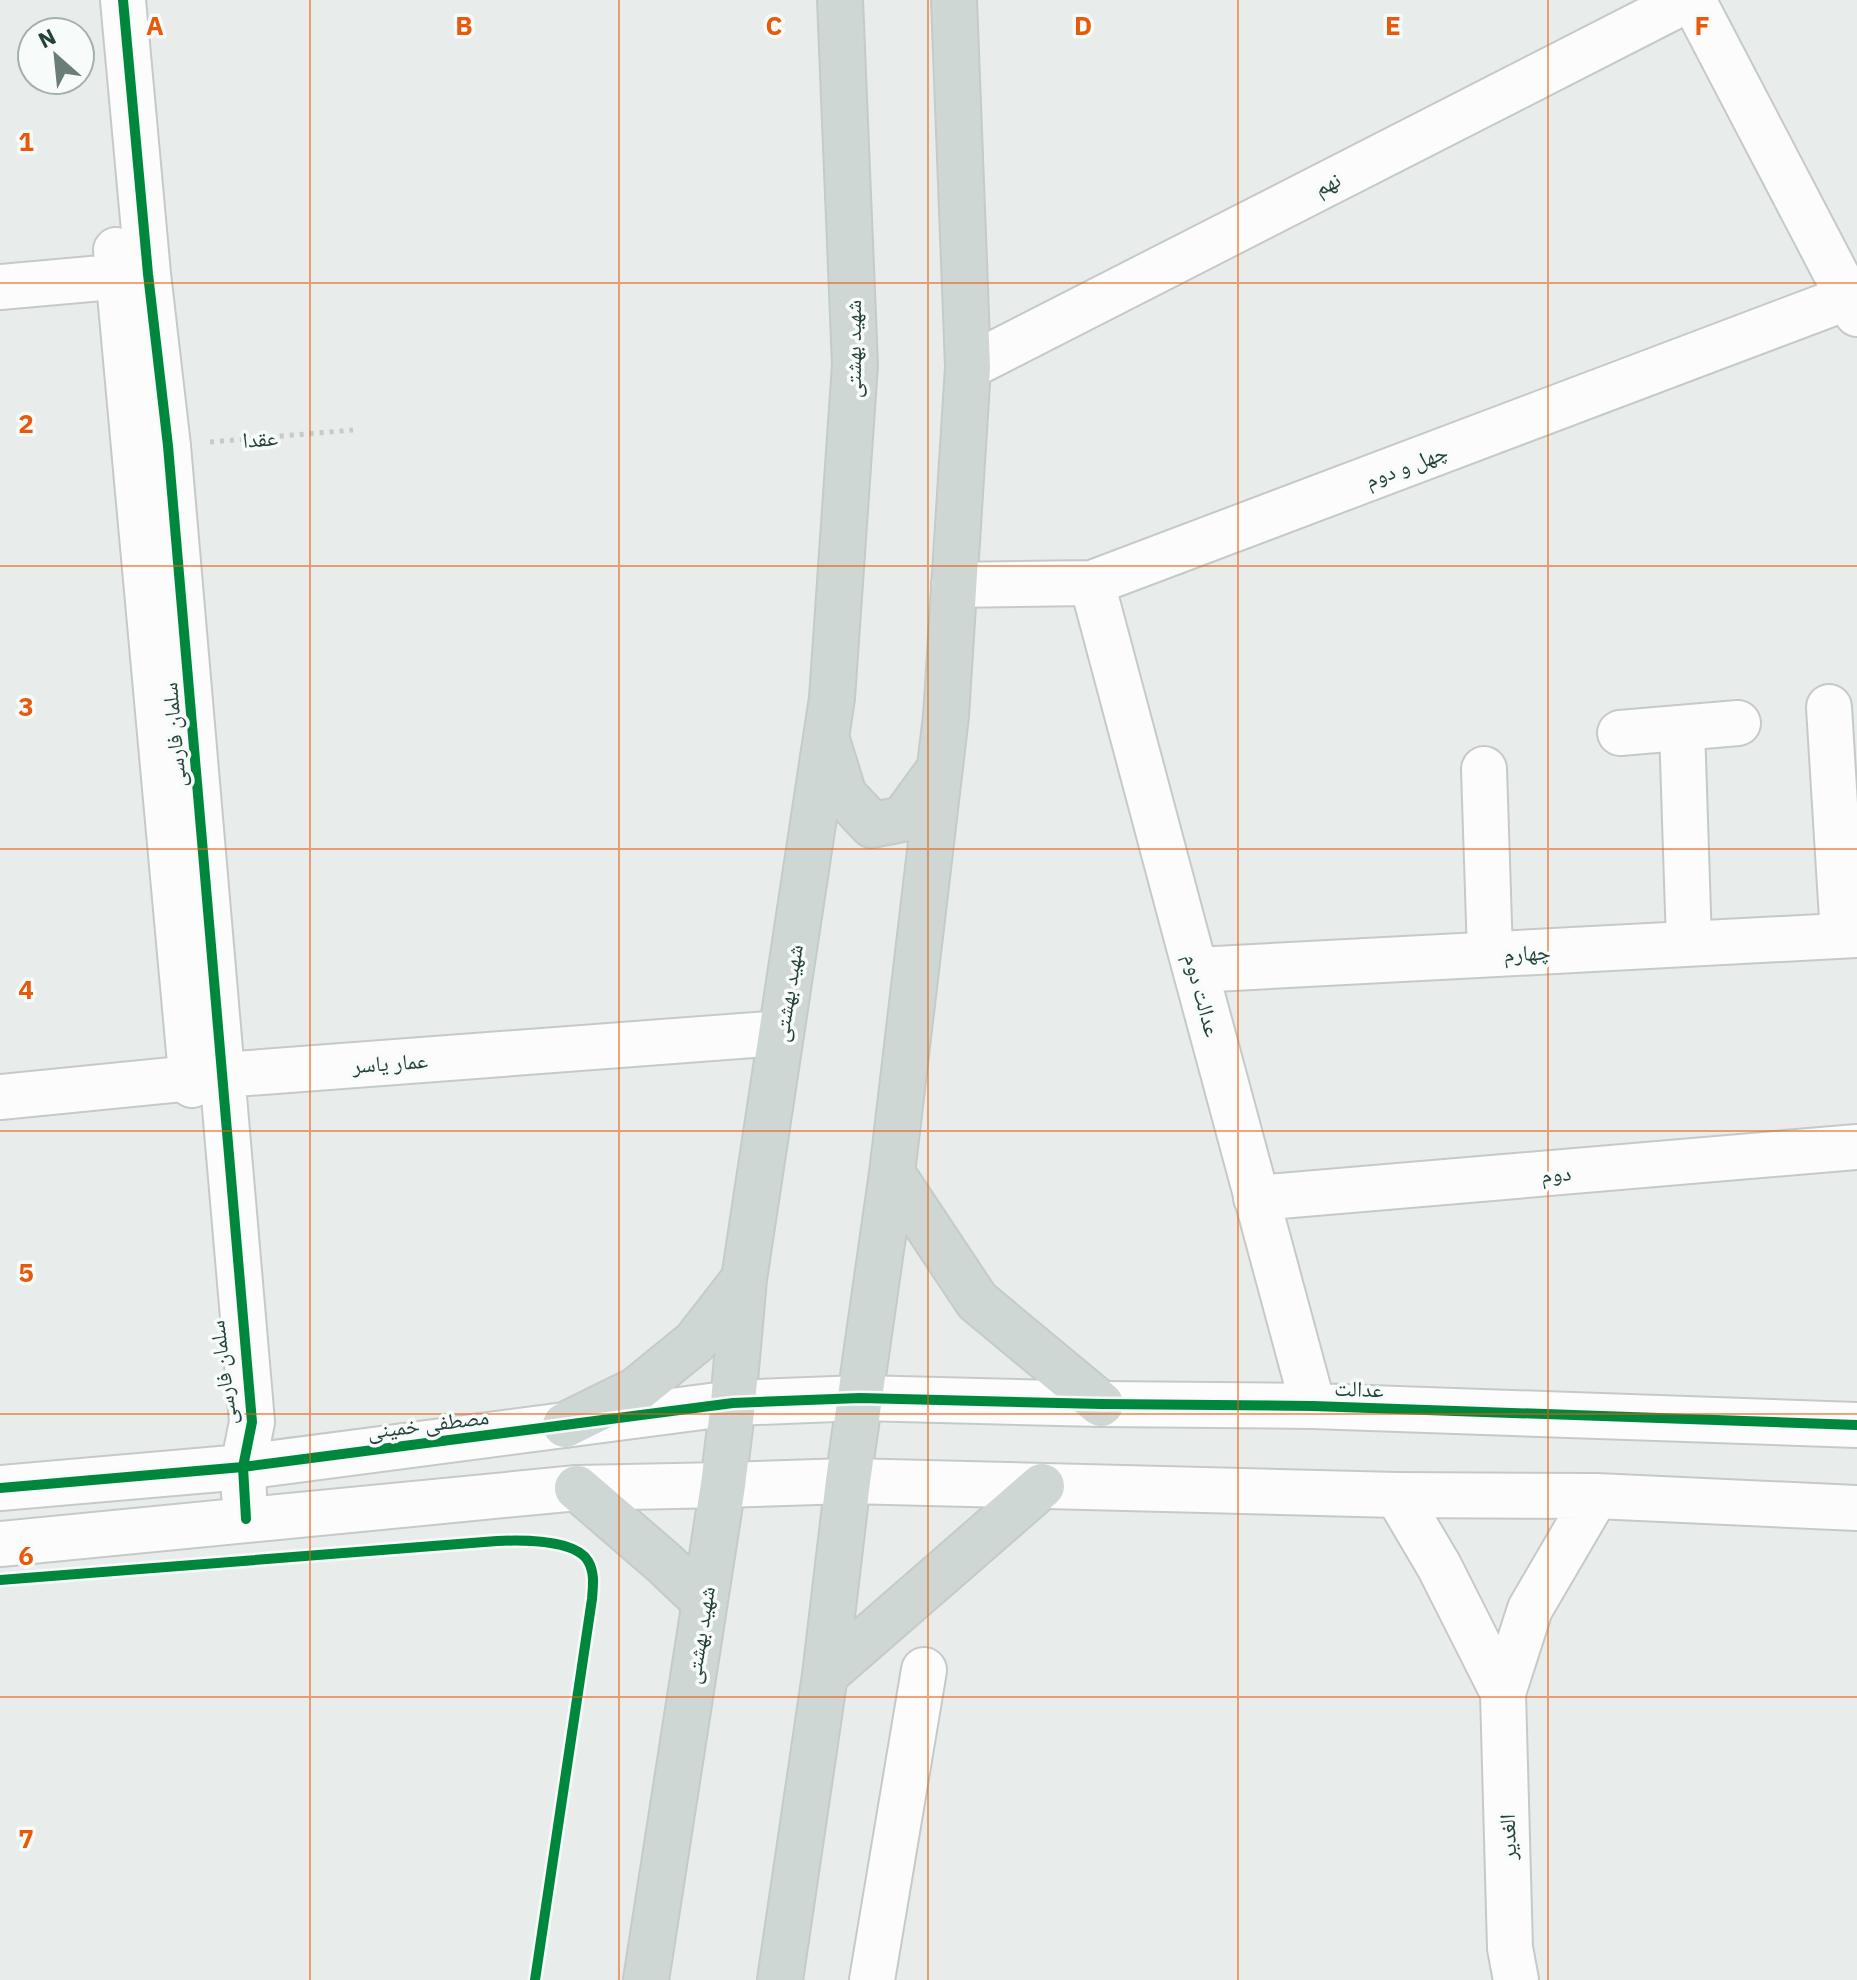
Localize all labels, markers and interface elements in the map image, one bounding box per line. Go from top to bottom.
text: A [146,8,164,42]
text: B [455,8,473,42]
text: C [766,8,783,42]
text: D [1074,8,1092,42]
text: E [1385,8,1401,42]
text: F [1694,8,1710,42]
north arrow [16,16,96,96]
text: N [33,21,60,54]
text: 1 [18,124,34,158]
street label: نهم [1309,164,1346,203]
street label: شهید بهشتی [838,300,867,398]
text: 2 [18,406,34,440]
street label: عقدا [241,422,279,454]
street label: چهل و دوم [1361,436,1452,495]
street label: سلمان فارسی [154,681,192,789]
text: 3 [18,689,34,723]
street label: چهارم [1503,936,1551,969]
street label: شهید بهشتی [765,942,809,1044]
street label: عدالت دوم [1177,950,1228,1040]
text: 4 [18,972,34,1006]
street label: عمار یاسر [350,1045,429,1079]
street label: دوم [1540,1157,1572,1190]
text: 5 [18,1255,34,1289]
street label: سلمان فارسی [201,1319,243,1427]
street label: عدالت [1334,1373,1384,1403]
street label: مصطفی خمینی [366,1401,490,1445]
text: 6 [18,1538,34,1572]
street label: شهید بهشتی [677,1584,721,1686]
street label: الغدیر [1492,1814,1522,1861]
text: 7 [18,1821,34,1855]

